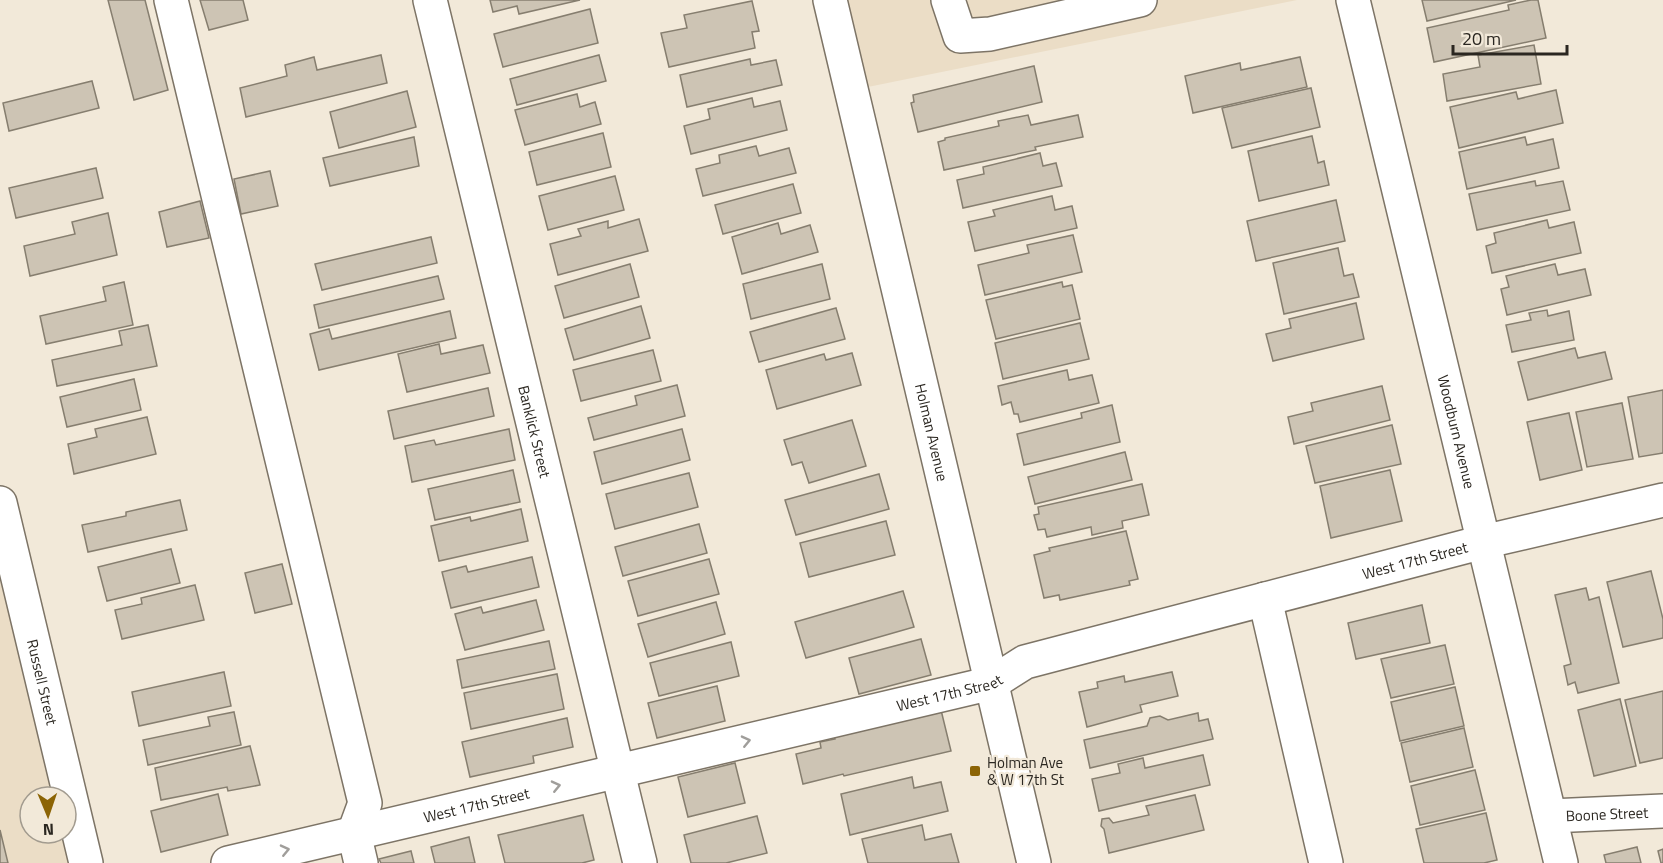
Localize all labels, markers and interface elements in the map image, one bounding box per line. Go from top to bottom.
scale bar [1453,18,1567,56]
text: 20 m [1462,25,1501,52]
street label: Woodburn Avenue [1432,372,1482,491]
street label: Holman Avenue [909,381,955,483]
street label: Banklick Street [513,383,557,481]
street label: West 17th Street [1360,535,1471,585]
street label: Russell Street [21,637,64,728]
street label: West 17th Street [894,667,1007,717]
one-way arrow [741,736,751,749]
place label: Holman Ave & W 17th St [987,751,1065,791]
marker: Holman Ave & W 17th St [968,764,982,778]
one-way arrow [551,780,561,793]
street label: West 17th Street [421,781,532,828]
north arrow [18,785,78,845]
street label: Boone Street [1565,800,1650,827]
text: N [43,818,54,842]
one-way arrow [280,844,290,857]

